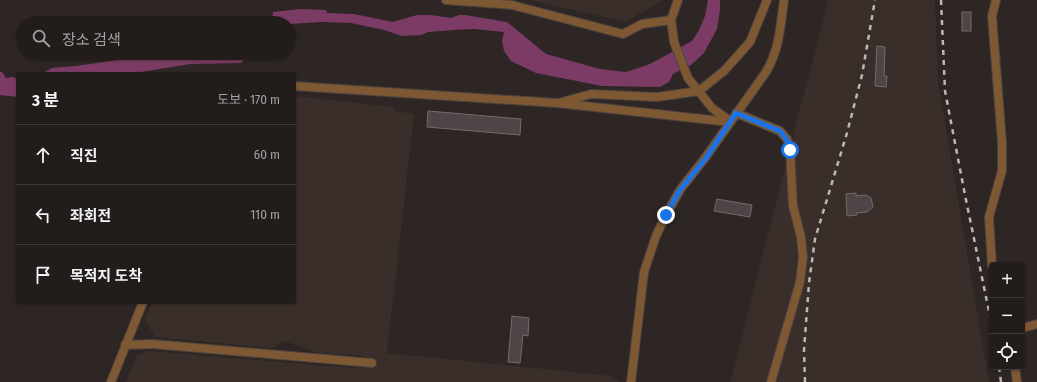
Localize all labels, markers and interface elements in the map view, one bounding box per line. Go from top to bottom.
search box [16,16,296,60]
icon: search [30,27,52,49]
text: 장소 검색 [62,31,121,49]
text: 3 분 [32,90,59,111]
text: 도보 · 170 m [217,92,280,107]
route start [781,141,799,159]
icon: ahead [32,144,54,166]
text: 직진 [70,147,98,165]
text: 60 m [254,147,280,162]
icon: left [32,204,54,226]
route end [657,206,675,224]
text: 좌회전 [70,207,111,225]
text: 110 m [250,207,280,222]
map controls [989,262,1025,370]
button: + [989,262,1025,298]
icon: arrive [32,264,54,286]
text: 목적지 도착 [70,267,142,285]
button: − [989,298,1025,334]
button: locate [989,334,1025,370]

